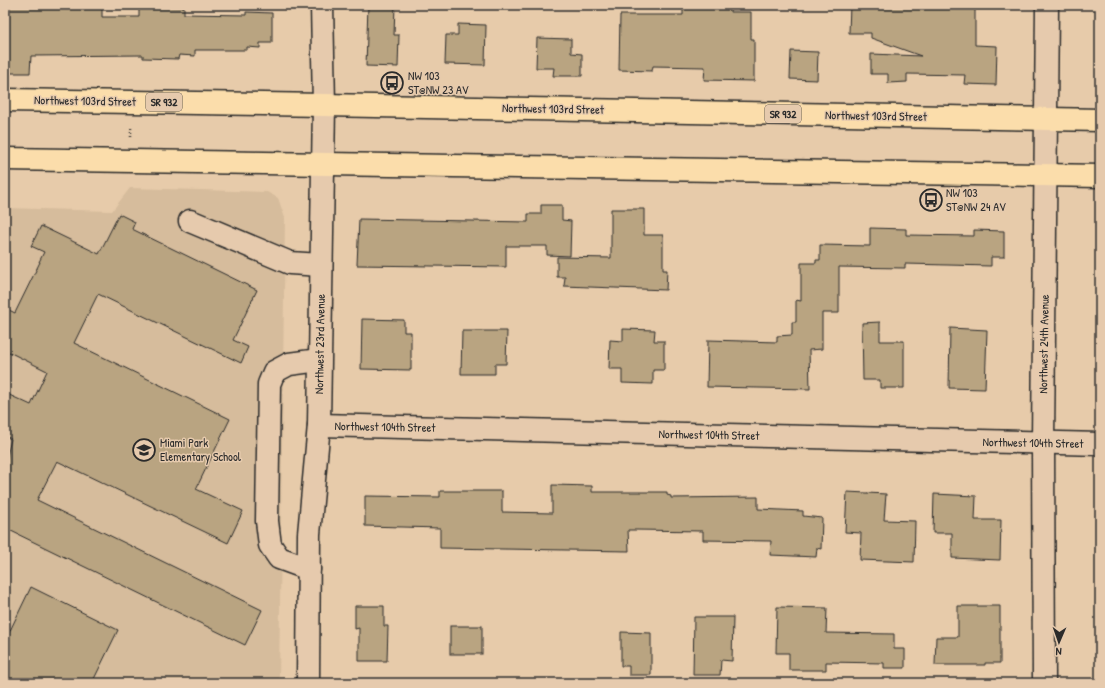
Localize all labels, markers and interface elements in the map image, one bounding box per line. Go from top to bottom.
place label: NW 103 ST@NW 23 AV [408,67,469,98]
bus stop icon: NW 103 ST@NW 23 AV [379,70,405,96]
street label: Northwest 103rd Street [34,91,137,110]
road number: SR 932 [146,93,182,111]
street label: Northwest 103rd Street [502,99,605,118]
road number: SR 932 [765,105,801,123]
street label: Northwest 103rd Street [825,106,928,125]
place label: NW 103 ST@NW 24 AV [946,184,1006,215]
bus stop icon: NW 103 ST@NW 24 AV [918,187,944,213]
street label: Northwest 23rd Avenue [310,293,329,394]
street label: Northwest 24th Avenue [1034,294,1053,394]
street label: Northwest 104th Street [334,417,436,436]
street label: Northwest 104th Street [658,425,760,444]
street label: Northwest 104th Street [982,433,1084,452]
place label: Miami Park Elementary School [160,434,242,465]
school or university icon: Miami Park Elementary School [131,437,157,463]
north arrow [1039,622,1079,662]
text: N [1055,645,1062,659]

